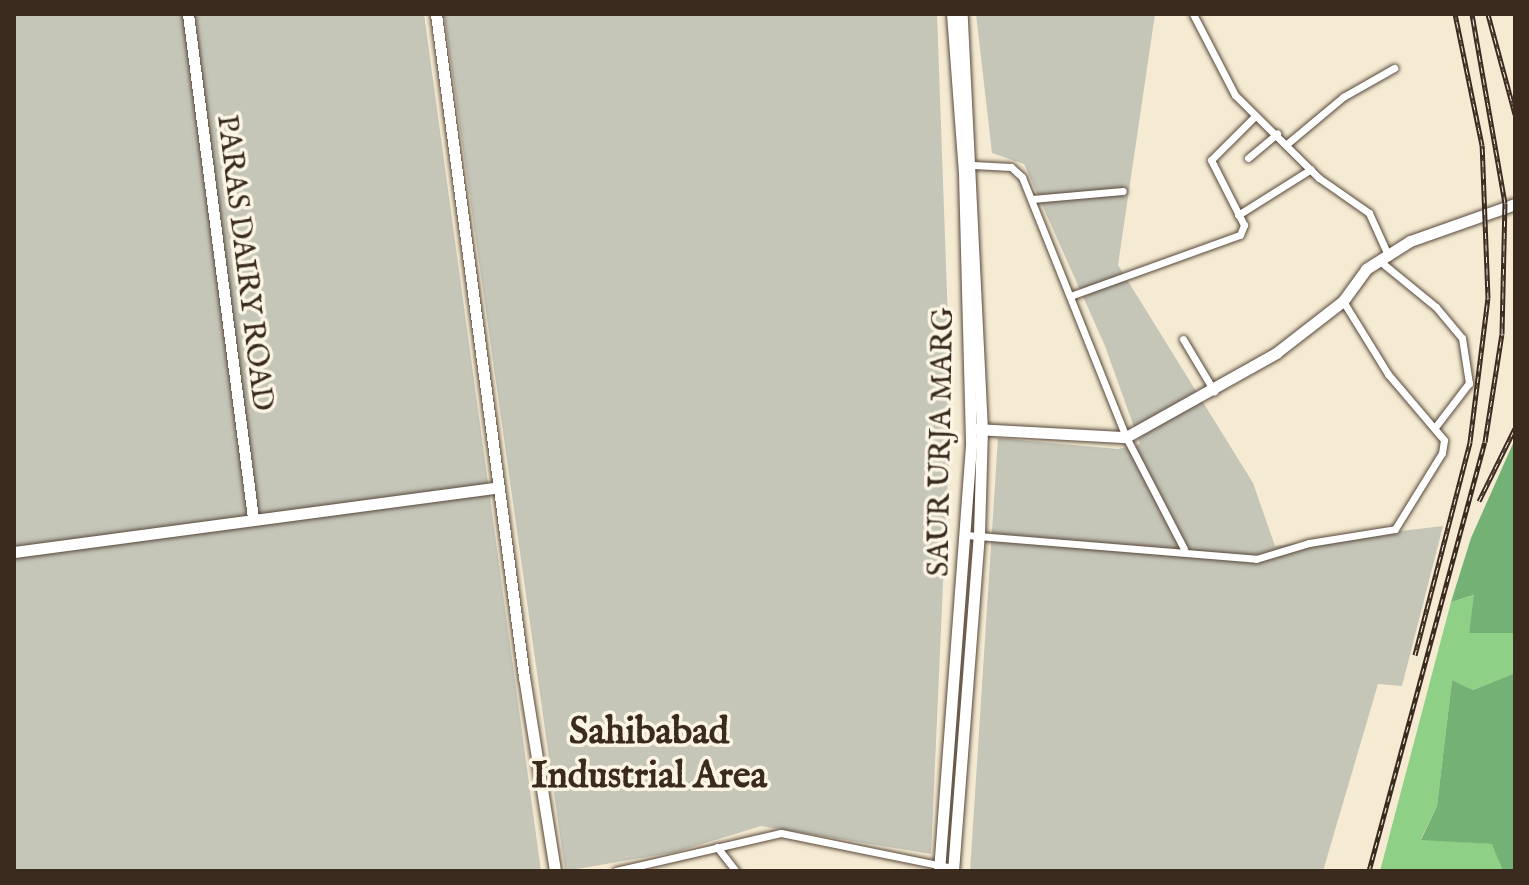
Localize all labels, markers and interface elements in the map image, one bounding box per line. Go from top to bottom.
street label: PARAS DAIRY ROAD [208,113,280,413]
street label: SAUR URJA MARG [922,307,962,577]
district label: Sahibabad Industrial Area [531,711,767,800]

